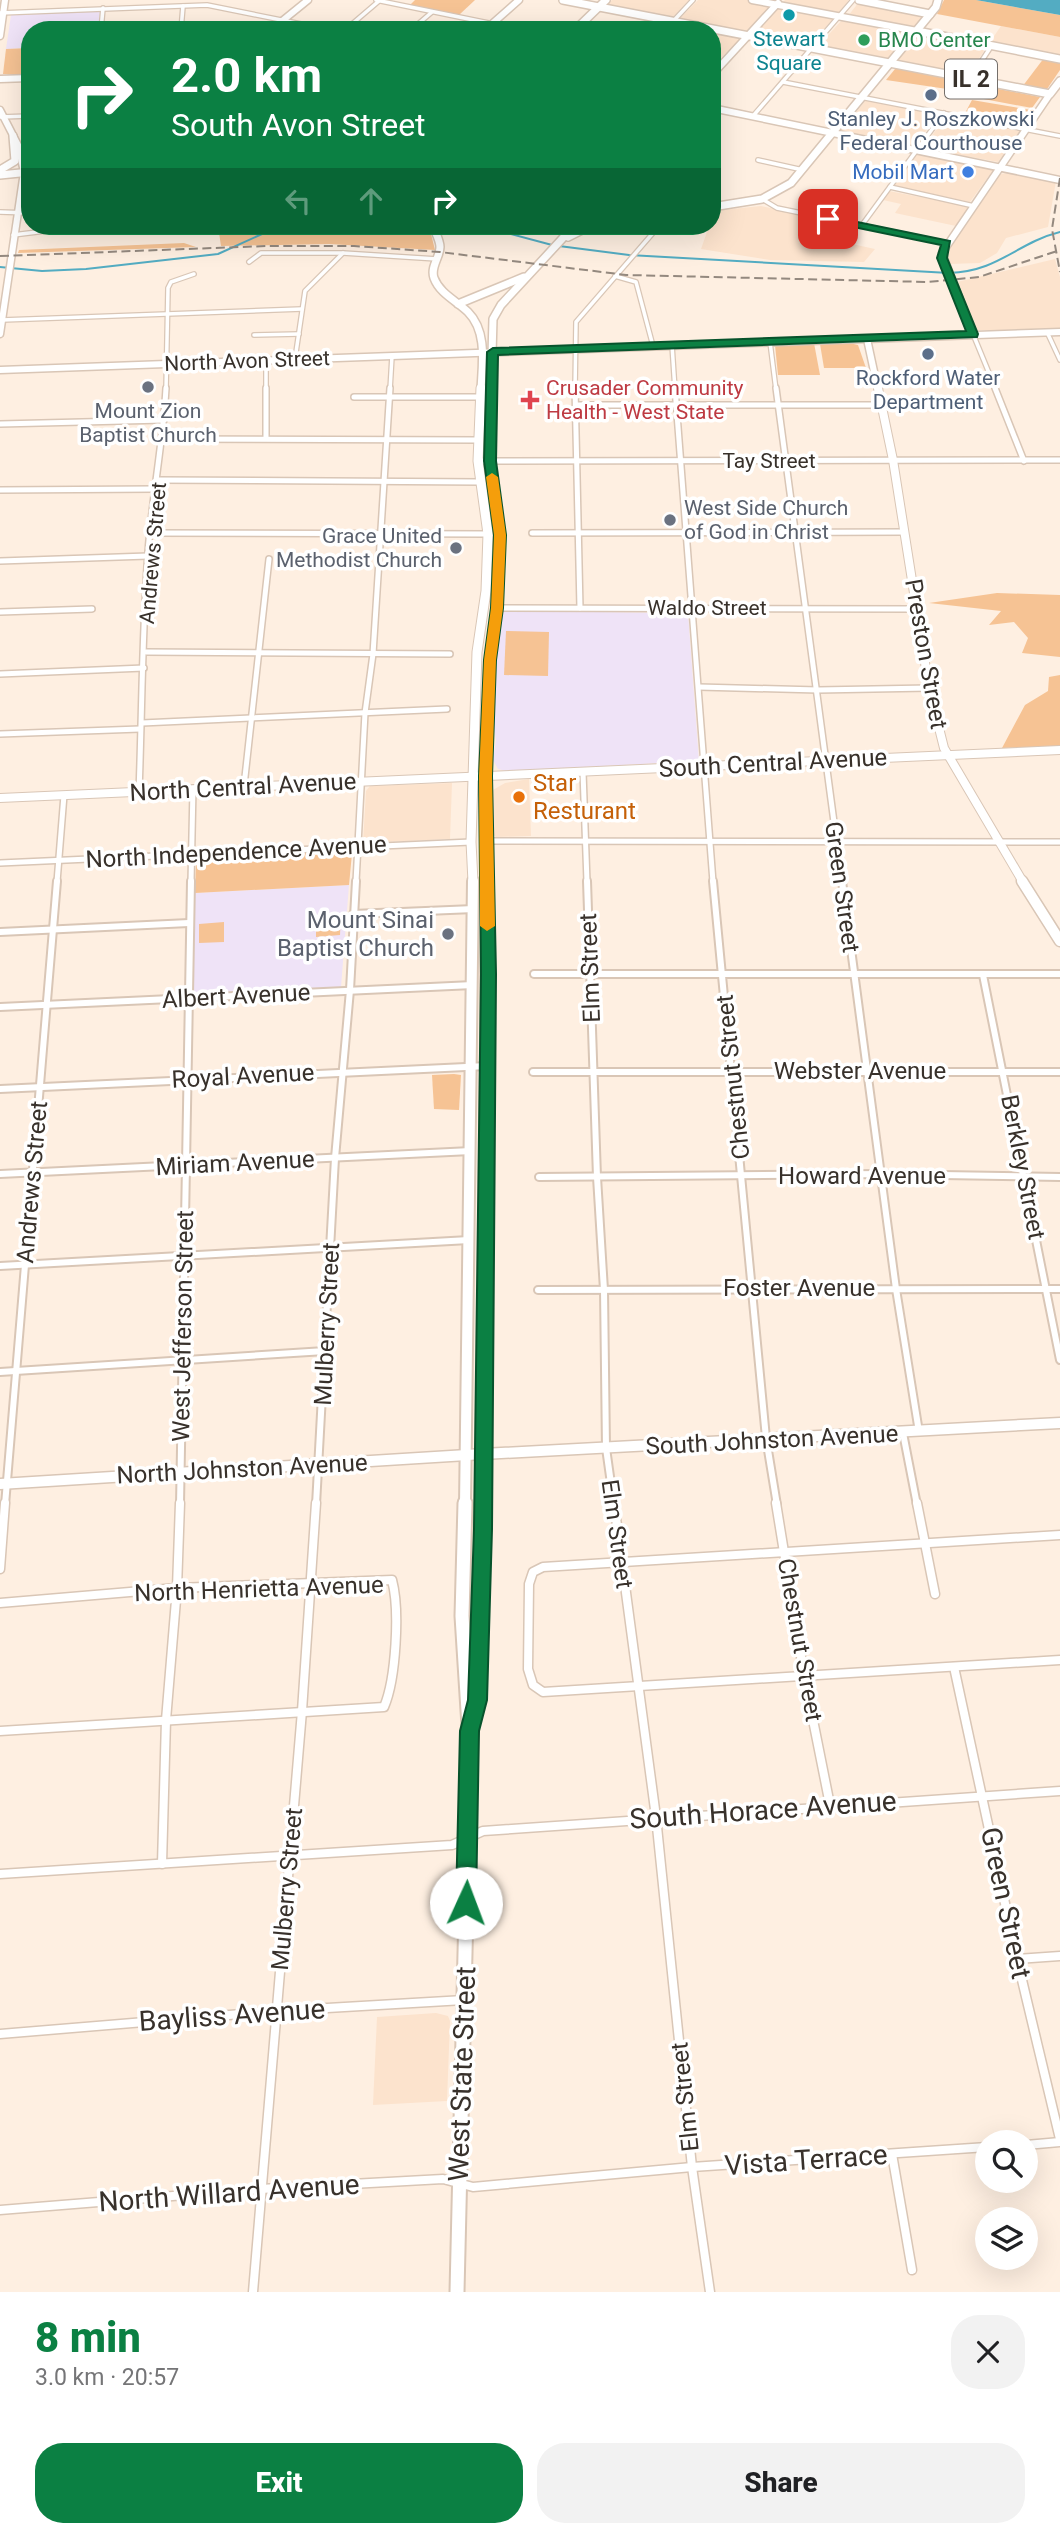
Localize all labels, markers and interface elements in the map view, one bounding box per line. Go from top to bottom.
marker: Stewart Square [781,7,797,23]
place label: Stewart Square [753,27,825,75]
place label: BMO Center [878,28,991,52]
marker: BMO Center [856,32,872,48]
text: 2.0 km [171,47,322,104]
icon: right [56,49,147,140]
road number: IL 2 [945,60,997,99]
marker: Stanley J. Roszkowski Federal Courthouse [923,87,939,103]
text: South Avon Street [171,106,426,144]
place label: Stanley J. Roszkowski Federal Courthouse [827,107,1035,155]
place label: Mobil Mart [852,160,954,184]
marker: Mobil Mart [960,164,976,180]
icon: left [279,182,317,220]
icon: ahead [352,182,390,220]
icon: right [425,182,463,220]
pin [798,189,858,249]
icon: arrive [809,200,847,238]
street label: North Avon Street [164,346,330,376]
marker: Rockford Water Department [920,346,936,362]
place label: Rockford Water Department [856,366,1000,414]
place label: Crusader Community Health - West State [546,376,744,424]
marker: Mount Zion Baptist Church [140,379,156,395]
marker: Crusader Community Health - West State [520,390,540,410]
place label: Mount Zion Baptist Church [79,399,217,447]
street label: Tay Street [722,449,816,473]
street label: Andrews Street [135,481,171,625]
place label: West Side Church of God in Christ [684,496,848,544]
marker: West Side Church of God in Christ [662,512,678,528]
place label: Grace United Methodist Church [276,524,442,572]
marker: Grace United Methodist Church [448,540,464,556]
street label: Preston Street [899,577,953,731]
street label: Waldo Street [647,596,767,620]
street label: South Central Avenue [658,743,888,783]
street label: North Central Avenue [129,767,357,807]
place label: Star Resturant [533,769,636,825]
marker: Star Resturant [511,789,527,805]
street label: Green Street [819,820,865,955]
street label: North Independence Avenue [85,830,387,874]
place label: Mount Sinai Baptist Church [277,906,434,962]
street label: Elm Street [574,913,606,1023]
marker: Mount Sinai Baptist Church [440,926,456,942]
street label: Albert Avenue [161,978,311,1014]
street label: Chestnut Street [710,993,756,1161]
street label: Webster Avenue [774,1057,946,1085]
street label: Royal Avenue [171,1058,315,1094]
street label: Berkley Street [995,1092,1051,1242]
street label: Andrews Street [11,1100,53,1264]
street label: Miriam Avenue [155,1145,315,1181]
street label: Howard Avenue [778,1162,946,1190]
street label: West Jefferson Street [167,1210,199,1442]
street label: Mulberry Street [309,1242,345,1406]
street label: Foster Avenue [723,1274,875,1302]
street label: South Johnston Avenue [645,1419,899,1461]
street label: North Johnston Avenue [116,1448,368,1490]
street label: Elm Street [595,1478,639,1590]
street label: Chestnut Street [772,1556,828,1724]
street label: North Henrietta Avenue [134,1571,384,1607]
street label: South Horace Avenue [628,1784,898,1836]
street label: Mulberry Street [266,1806,308,1972]
street label: Green Street [974,1824,1038,1982]
position arrow [429,1866,503,1940]
street label: West State Street [442,1966,482,2182]
street label: Bayliss Avenue [138,1992,326,2038]
street label: Elm Street [665,2041,705,2153]
map controls [975,2130,1038,2270]
button: search [975,2130,1038,2193]
street label: Vista Terrace [723,2138,889,2182]
street label: North Willard Avenue [97,2167,361,2219]
button: layers [975,2207,1038,2270]
text: 8 min [35,2313,141,2362]
button: close [951,2315,1025,2389]
text: 3.0 km · 20:57 [35,2364,179,2391]
button: Exit [35,2443,523,2523]
button: Share [537,2443,1025,2523]

